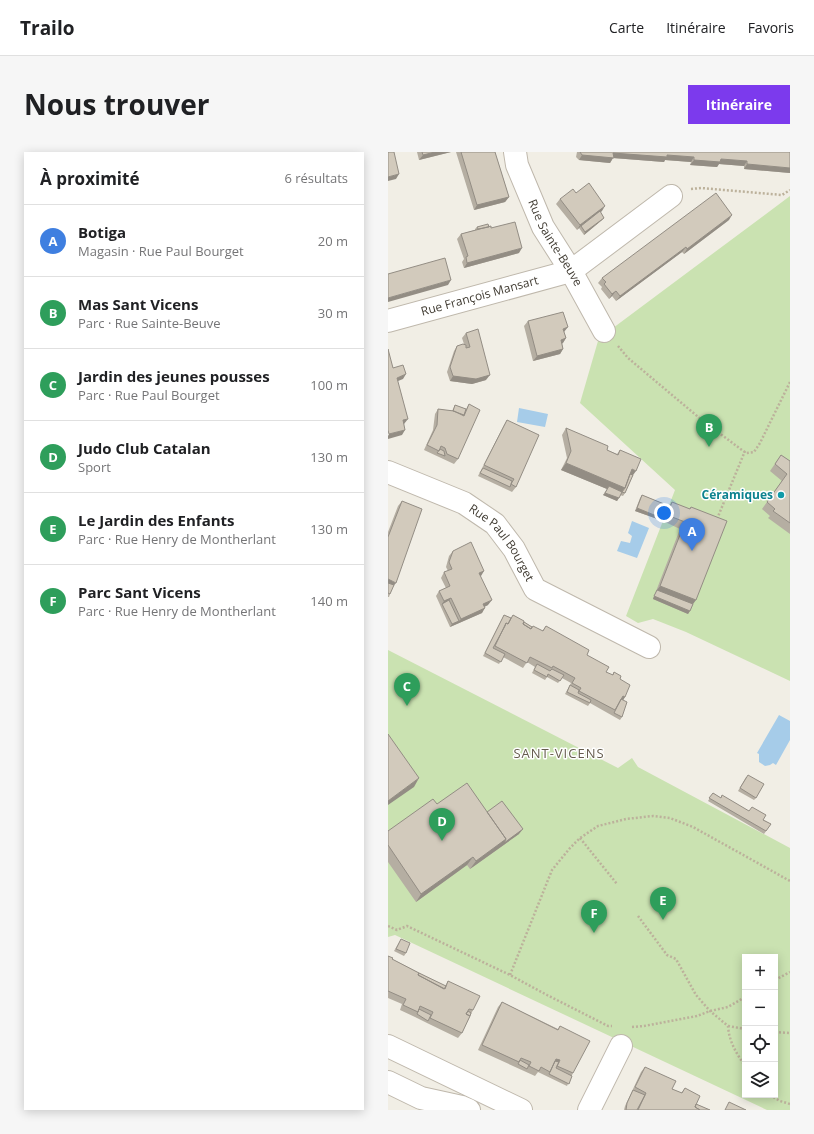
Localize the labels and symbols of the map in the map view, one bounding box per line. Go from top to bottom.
street label: Rue Sainte-Beuve [524,197,587,289]
street label: Rue François Mansart [419,271,540,320]
pin: B [696,414,722,447]
place label: Céramiques [702,486,773,503]
marker: Céramiques [776,490,786,500]
street label: Rue Paul Bourget [466,500,538,584]
your location [654,503,674,523]
pin: A [679,518,705,551]
pin: C [394,673,420,706]
district label: SANT-VICENS [513,744,605,762]
pin: D [429,808,455,841]
pin: E [650,887,676,920]
pin: F [581,900,607,933]

